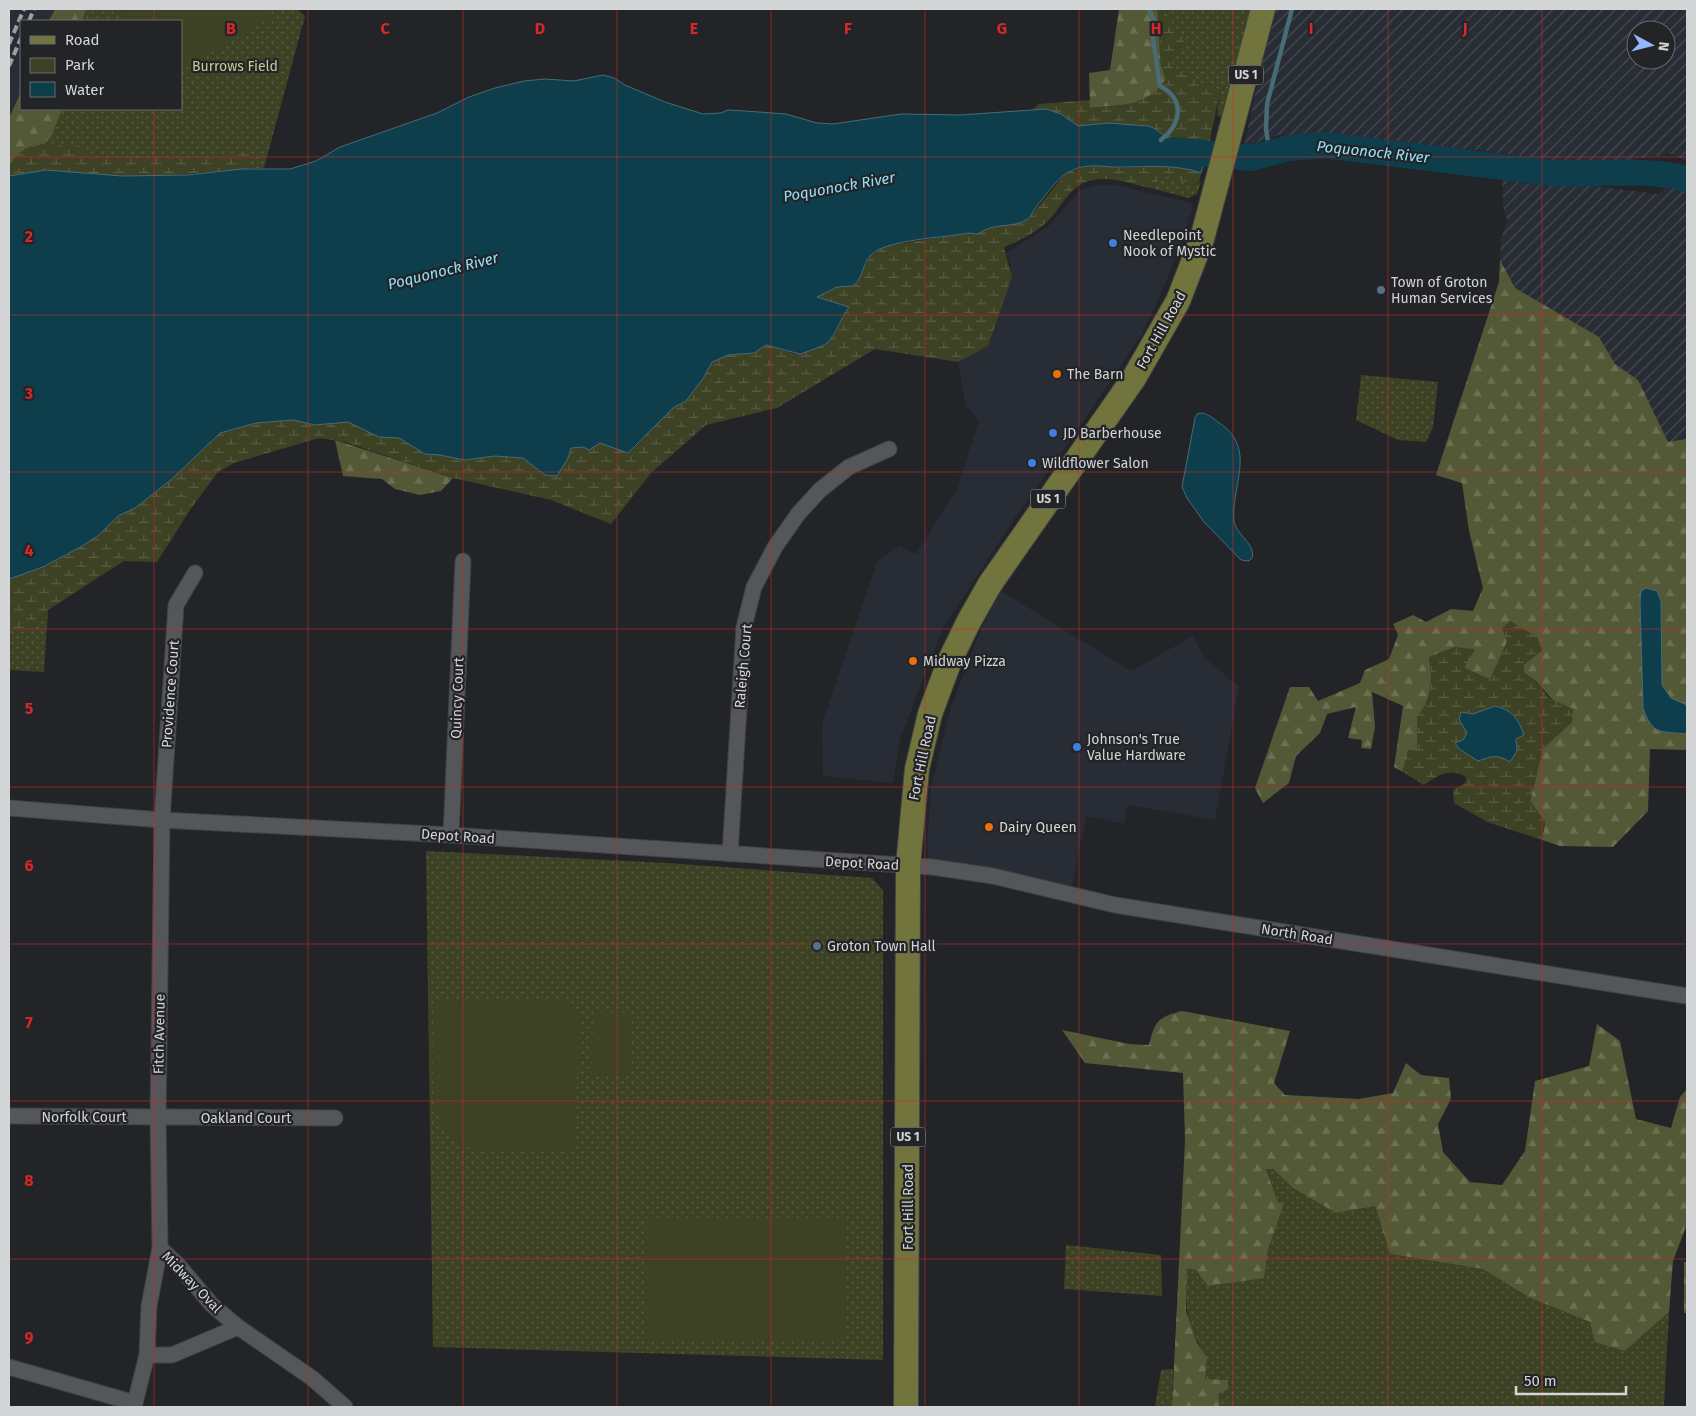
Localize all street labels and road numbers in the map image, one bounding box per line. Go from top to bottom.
road number: US 1 [1228,66,1264,84]
street label: Fort Hill Road [1133,288,1190,372]
road number: US 1 [1030,489,1066,508]
street label: Raleigh Court [731,622,756,709]
street label: Providence Court [158,639,183,749]
street label: Quincy Court [448,656,467,739]
street label: Fort Hill Road [905,714,940,802]
street label: Depot Road [420,825,496,848]
street label: Depot Road [824,853,899,874]
street label: North Road [1260,920,1334,949]
street label: Fitch Avenue [150,994,169,1074]
street label: Norfolk Court [41,1109,128,1126]
street label: Oakland Court [201,1110,292,1127]
road number: US 1 [890,1128,926,1146]
street label: Fort Hill Road [900,1164,917,1250]
street label: Midway Oval [158,1248,225,1317]

